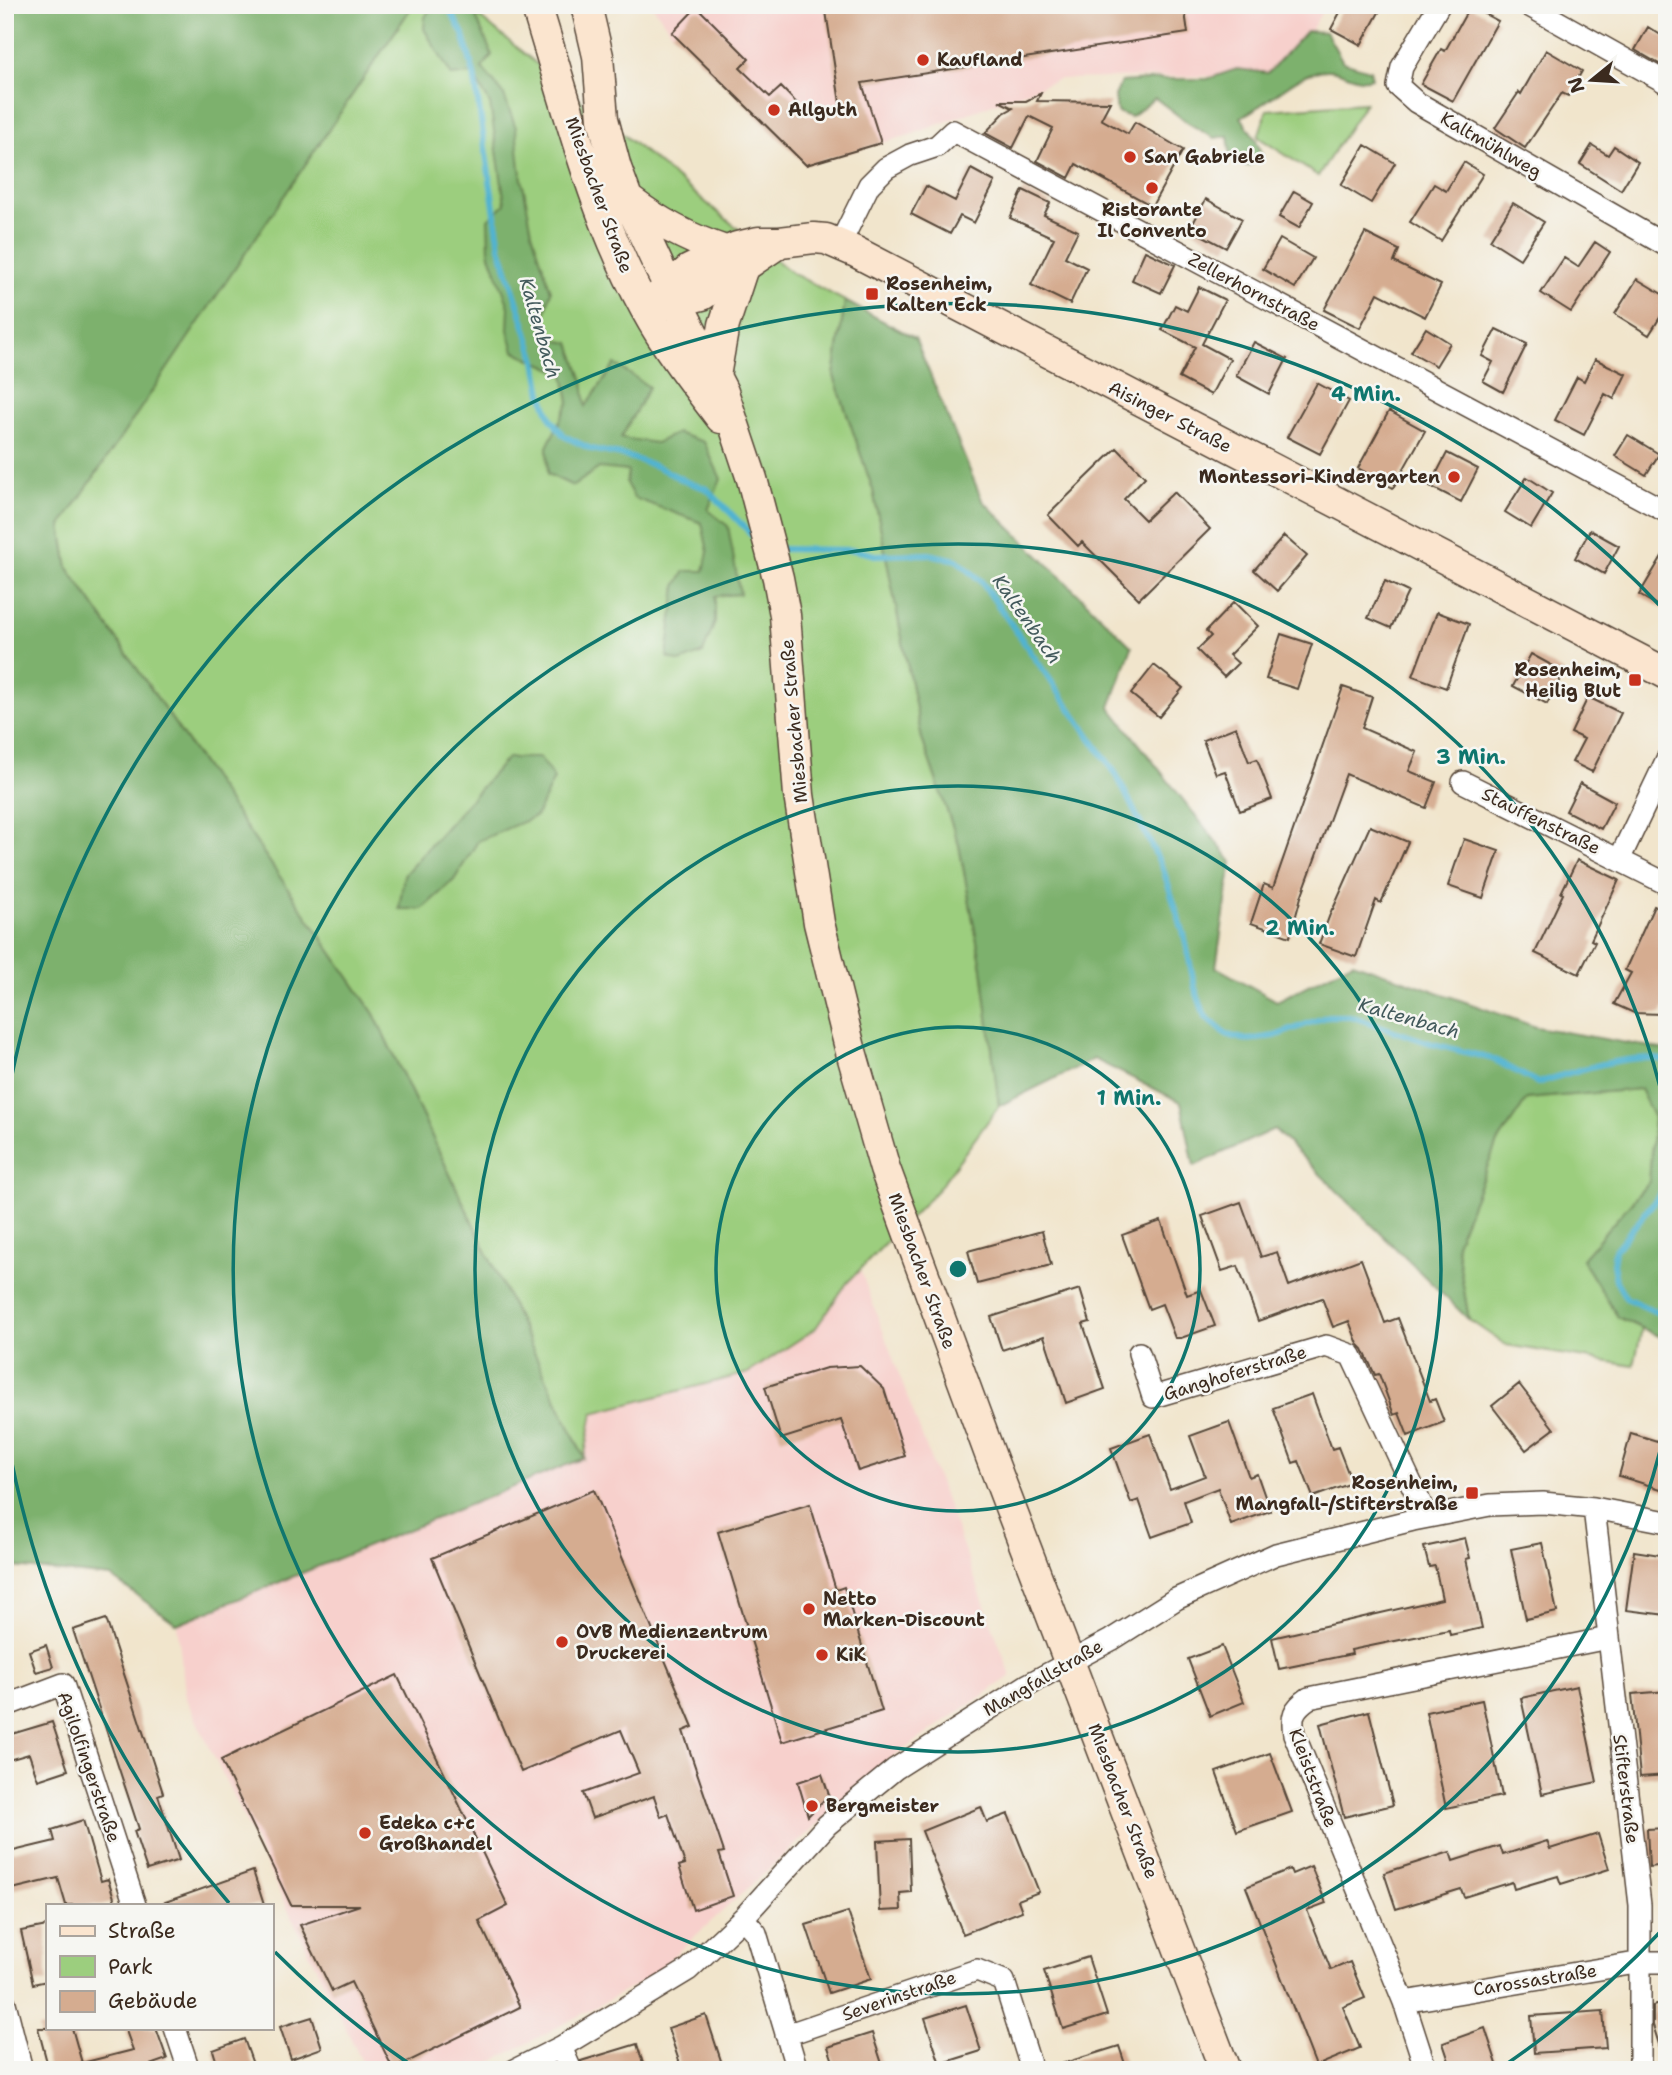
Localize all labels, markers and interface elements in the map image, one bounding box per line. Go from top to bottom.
north arrow [1556,46,1626,116]
place label: Kaufland [937,48,1023,72]
marker: Kaufland [915,52,931,68]
text: N [1562,74,1591,96]
place label: Allguth [788,98,857,122]
marker: Allguth [766,102,782,118]
street label: Kaltmühlweg [1436,106,1546,184]
street label: Miesbacher Straße [560,114,638,276]
place label: San Gabriele [1144,145,1265,169]
marker: San Gabriele [1122,149,1138,165]
marker: Ristorante Il Convento [1144,180,1160,196]
place label: Ristorante Il Convento [1097,198,1207,243]
street label: Zellerhornstraße [1184,247,1324,337]
place label: Rosenheim, Kalten Eck [886,272,992,317]
water label: Kaltenbach [514,275,566,381]
marker: Rosenheim, Kalten Eck [864,286,880,302]
street label: Aisinger Straße [1104,376,1236,458]
text: 4 Min. [1331,380,1401,408]
place label: Montessori-Kindergarten [1199,465,1440,489]
marker: Montessori-Kindergarten [1446,469,1462,485]
water label: Kaltenbach [987,569,1067,669]
street label: Miesbacher Straße [775,638,813,804]
place label: Rosenheim, Heilig Blut [1515,658,1621,703]
marker: Rosenheim, Heilig Blut [1627,672,1643,688]
text: 3 Min. [1436,743,1506,771]
street label: Stauffenstraße [1478,782,1604,860]
text: 2 Min. [1265,914,1335,942]
water label: Kaltenbach [1356,992,1462,1044]
text: 1 Min. [1097,1084,1161,1112]
street label: Miesbacher Straße [883,1190,961,1352]
centre of rings [946,1257,970,1281]
street label: Ganghoferstraße [1160,1340,1310,1406]
place label: Rosenheim, Mangfall-/Stifterstraße [1236,1471,1458,1516]
marker: Rosenheim, Mangfall-/Stifterstraße [1464,1485,1480,1501]
place label: Netto Marken-Discount [823,1587,985,1632]
marker: Netto Marken-Discount [801,1601,817,1617]
place label: OVB Medienzentrum Druckerei [576,1620,768,1665]
marker: OVB Medienzentrum Druckerei [554,1634,570,1650]
street label: Mangfallstraße [979,1634,1107,1722]
place label: KiK [836,1643,867,1667]
marker: KiK [814,1647,830,1663]
street label: Agilolfingerstraße [52,1688,126,1846]
street label: Miesbacher Straße [1082,1720,1164,1882]
street label: Kleiststraße [1283,1725,1343,1831]
street label: Stifterstraße [1607,1733,1645,1845]
place label: Bergmeister [826,1794,940,1818]
marker: Bergmeister [804,1798,820,1814]
place label: Edeka c+c Großhandel [379,1811,492,1856]
marker: Edeka c+c Großhandel [357,1825,373,1841]
legend [46,1904,273,2030]
text: Straße [108,1917,176,1945]
text: Park [108,1953,153,1981]
street label: Carossastraße [1471,1958,1599,2002]
street label: Severinstraße [839,1965,959,2027]
text: Gebäude [108,1987,198,2015]

